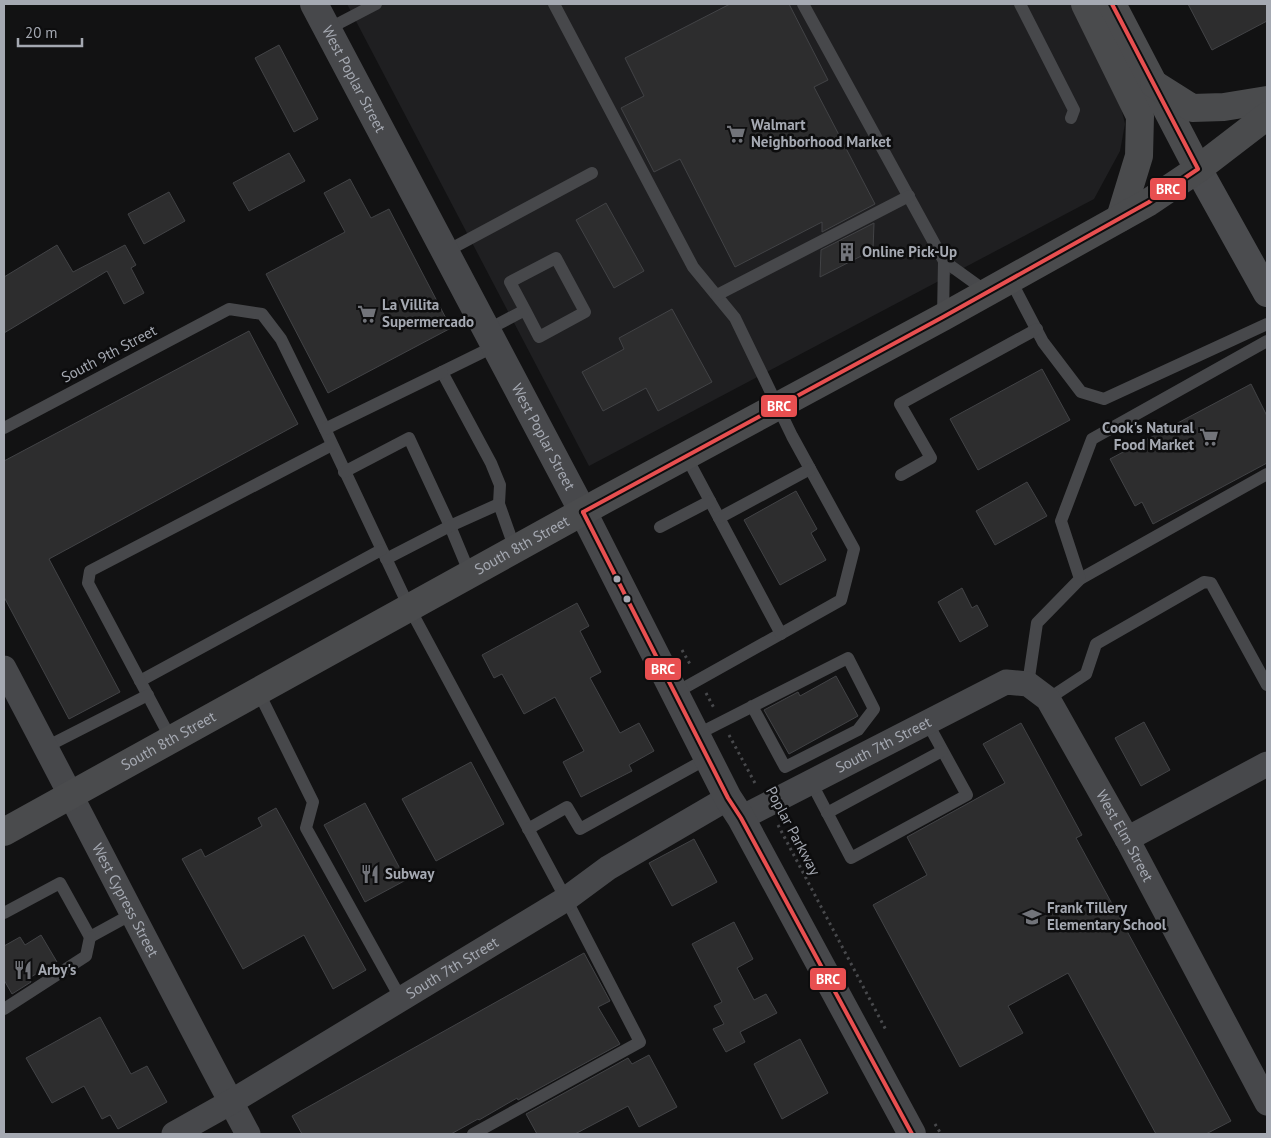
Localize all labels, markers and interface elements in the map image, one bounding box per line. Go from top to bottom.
scale bar [18,15,81,47]
street label: West Poplar Street [318,22,390,136]
text: 20 m [25,23,58,42]
place label: Walmart Neighborhood Market [751,115,892,151]
supermarket icon: Walmart Neighborhood Market [725,123,747,145]
line badge: BRC [1149,177,1187,201]
text: BRC [1156,180,1180,198]
building icon: Online Pick-Up [836,241,858,263]
place label: Online Pick-Up [862,242,957,261]
place label: La Villita Supermercado [382,295,474,331]
supermarket icon: La Villita Supermercado [356,303,378,325]
street label: South 9th Street [58,320,160,387]
street label: West Poplar Street [508,380,580,493]
line badge: BRC [760,394,798,418]
text: BRC [767,397,791,415]
place label: Cook's Natural Food Market [1102,418,1195,454]
supermarket icon: Cook's Natural Food Market [1198,426,1220,448]
street label: South 8th Street [471,511,572,579]
unlabelled marker [612,574,622,584]
unlabelled marker [622,594,632,604]
line badge: BRC [644,657,682,681]
text: BRC [651,660,675,678]
street label: South 8th Street [118,707,219,774]
street label: South 7th Street [832,712,934,777]
street label: Poplar Parkway [762,783,825,878]
street label: West Elm Street [1092,787,1158,885]
street label: West Cypress Street [88,840,163,960]
restaurant icon: Subway [359,863,381,885]
place label: Subway [385,864,435,883]
place label: Frank Tillery Elementary School [1047,898,1167,934]
school or university icon: Frank Tillery Elementary School [1021,906,1043,928]
street label: South 7th Street [402,932,502,1003]
restaurant icon: Arby's [12,959,34,981]
place label: Arby's [38,960,76,979]
line badge: BRC [809,967,847,991]
text: BRC [816,970,840,988]

